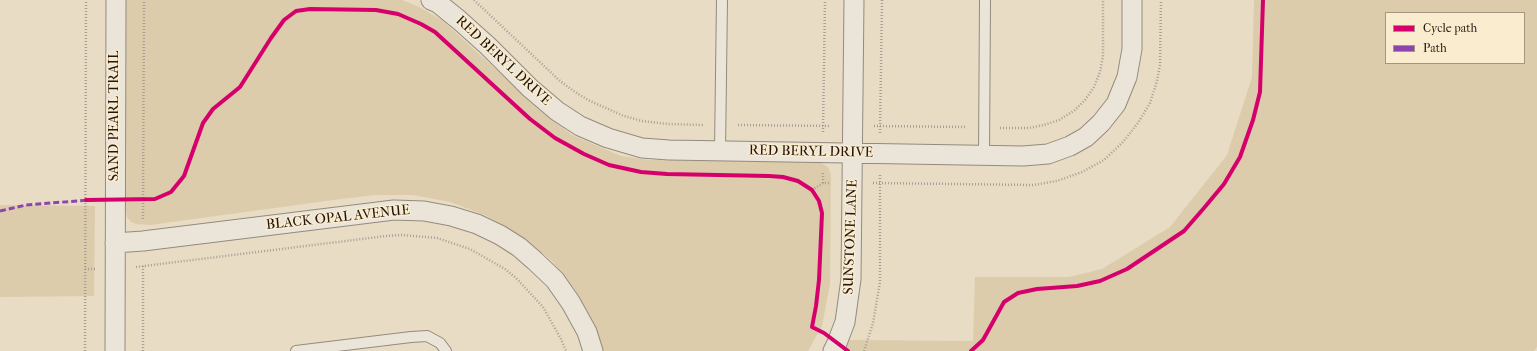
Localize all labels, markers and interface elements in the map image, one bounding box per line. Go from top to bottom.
street label: RED BERYL DRIVE [452,12,554,110]
legend [1385,12,1525,64]
text: Cycle path [1423,21,1477,35]
text: Path [1423,41,1447,55]
street label: SAND PEARL TRAIL [107,51,123,181]
street label: RED BERYL DRIVE [749,143,873,161]
street label: SUNSTONE LANE [841,179,861,295]
street label: BLACK OPAL AVENUE [265,202,411,234]

